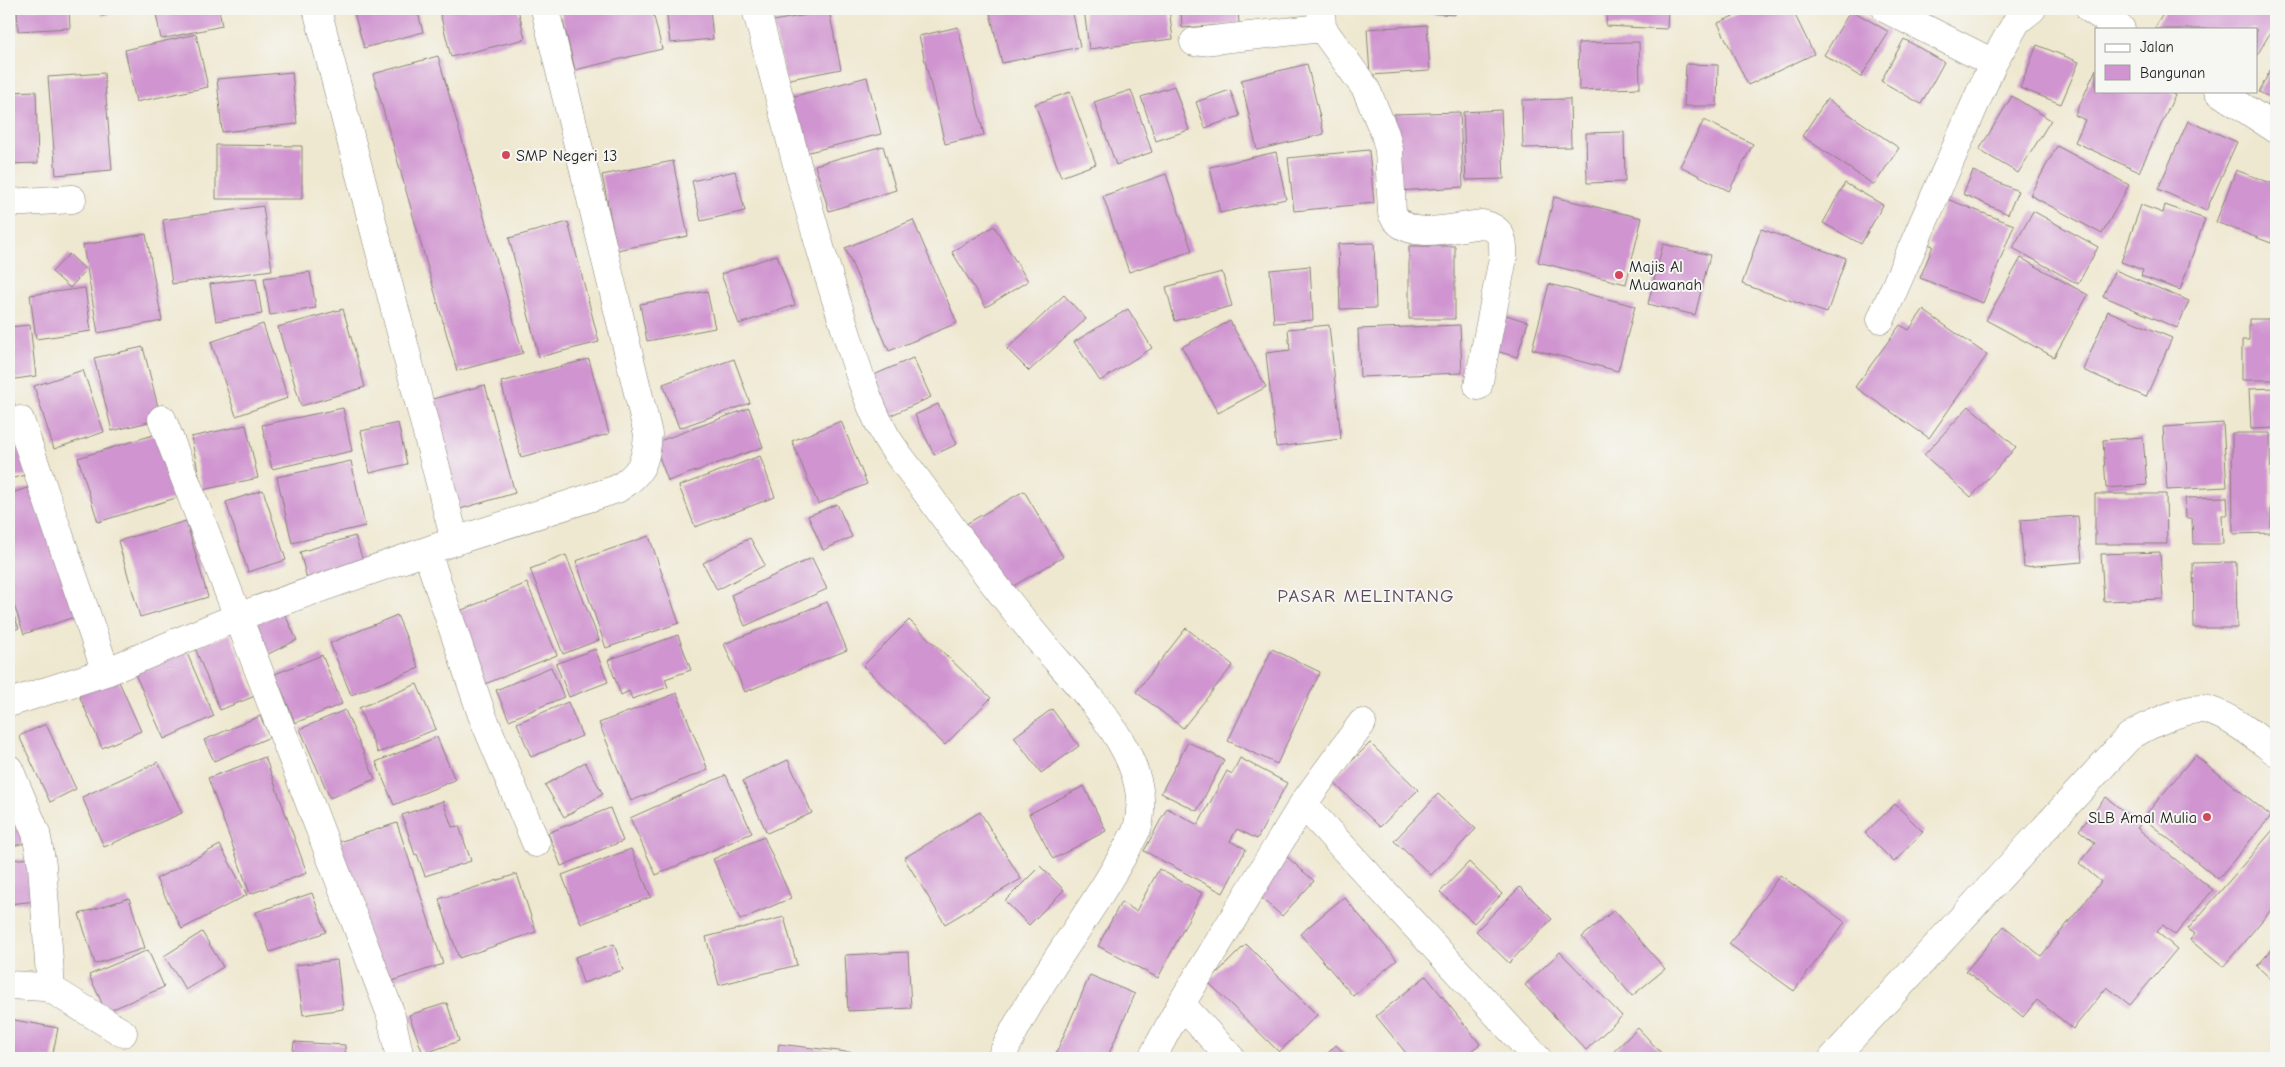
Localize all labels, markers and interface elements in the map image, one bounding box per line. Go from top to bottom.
legend [2095,28,2258,92]
text: Jalan [2140,38,2174,56]
text: Bangunan [2140,64,2205,82]
place label: SMP Negeri 13 [516,147,617,165]
marker: SMP Negeri 13 [500,149,512,161]
place label: Majis Al Muawanah [1629,258,1702,294]
marker: Majis Al Muawanah [1613,269,1625,281]
district label: PASAR MELINTANG [1277,585,1455,607]
place label: SLB Amal Mulia [2088,809,2197,827]
marker: SLB Amal Mulia [2201,811,2213,823]

